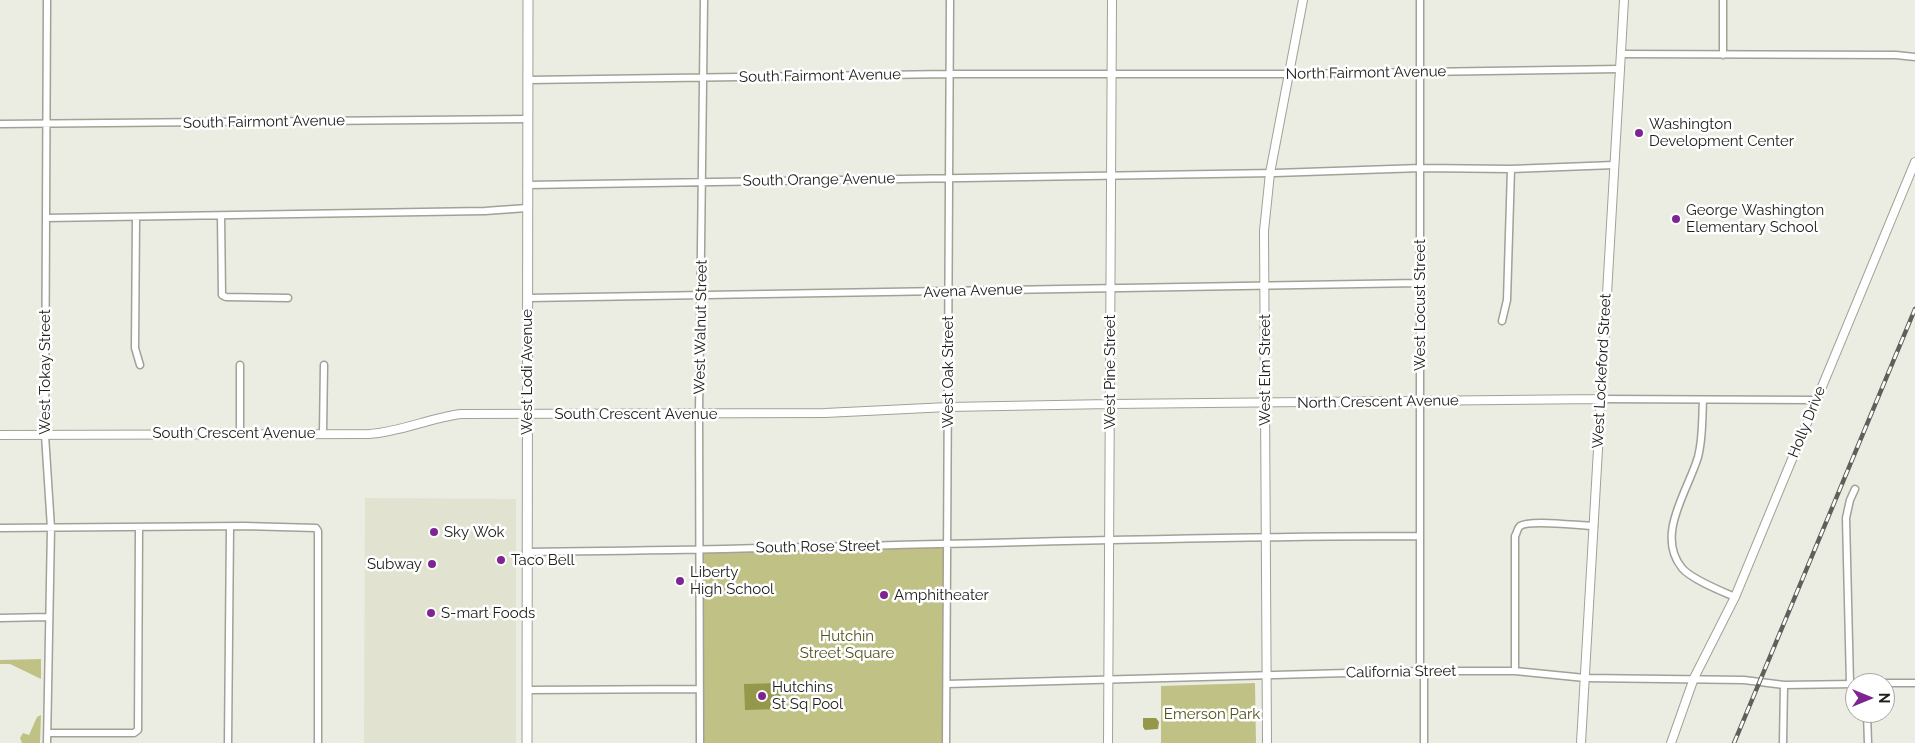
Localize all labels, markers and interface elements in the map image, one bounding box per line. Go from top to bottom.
street label: North Fairmont Avenue [1286,63,1446,83]
street label: South Fairmont Avenue [739,66,901,86]
street label: South Fairmont Avenue [183,112,345,132]
place label: Washington Development Center [1649,115,1794,150]
marker: Washington Development Center [1633,127,1645,139]
street label: South Orange Avenue [743,170,895,190]
place label: George Washington Elementary School [1686,201,1824,236]
marker: George Washington Elementary School [1670,213,1682,225]
street label: West Locust Street [1411,239,1429,371]
street label: West Walnut Street [691,259,711,395]
street label: Avena Avenue [923,280,1023,302]
street label: West Lockeford Street [1589,293,1615,449]
street label: West Tokay Street [36,309,54,435]
street label: West Lodi Avenue [518,309,536,435]
street label: West Pine Street [1101,314,1119,430]
street label: West Elm Street [1256,314,1274,426]
street label: West Oak Street [939,316,957,428]
street label: Holly Drive [1785,384,1829,460]
street label: North Crescent Avenue [1297,392,1459,412]
street label: South Crescent Avenue [554,405,718,423]
street label: South Crescent Avenue [152,424,316,442]
place label: Sky Wok [444,523,505,541]
marker: Sky Wok [428,526,440,538]
street label: South Rose Street [756,537,880,557]
place label: Taco Bell [511,551,575,569]
marker: Taco Bell [495,554,507,566]
place label: Subway [367,555,422,573]
marker: Subway [426,558,438,570]
place label: Liberty High School [690,563,774,598]
marker: Liberty High School [674,575,686,587]
place label: Amphitheater [894,586,989,604]
marker: Amphitheater [878,589,890,601]
place label: S-mart Foods [441,604,535,622]
marker: S-mart Foods [425,607,437,619]
park label: Hutchin Street Square [800,627,894,662]
street label: California Street [1346,662,1456,682]
north arrow [1845,673,1895,723]
place label: Hutchins St Sq Pool [772,678,843,713]
marker: Hutchins St Sq Pool [756,690,768,702]
text: N [1876,693,1892,703]
park label: Emerson Park [1164,705,1260,723]

